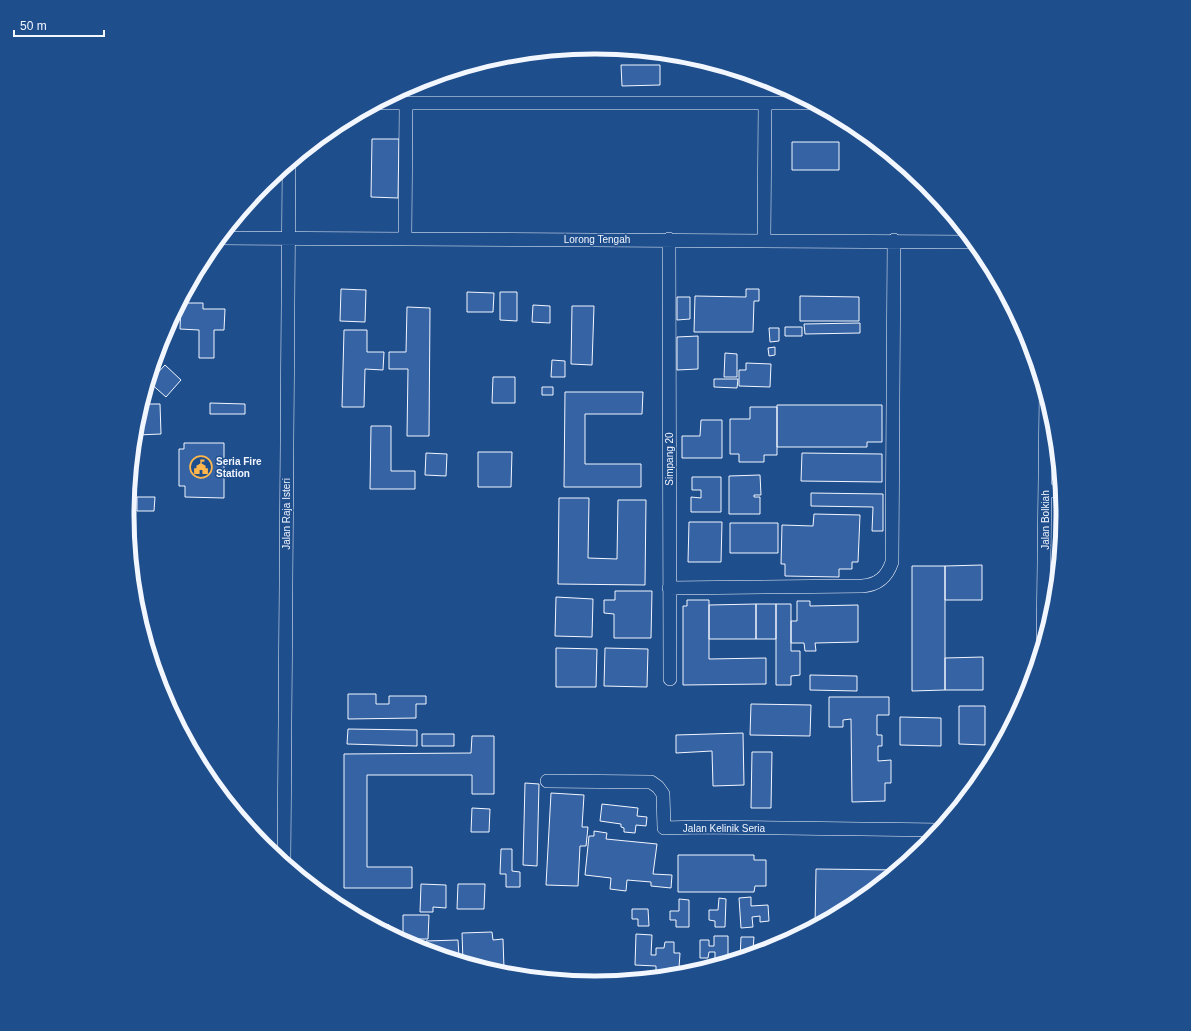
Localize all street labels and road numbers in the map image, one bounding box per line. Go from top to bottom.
street label: Lorong Tengah [564,234,630,245]
street label: Simpang 20 [664,432,675,486]
street label: Jalan Raja Isteri [281,478,292,550]
street label: Jalan Bolkiah [1040,490,1051,550]
street label: Jalan Kelinik Seria [683,823,766,834]

